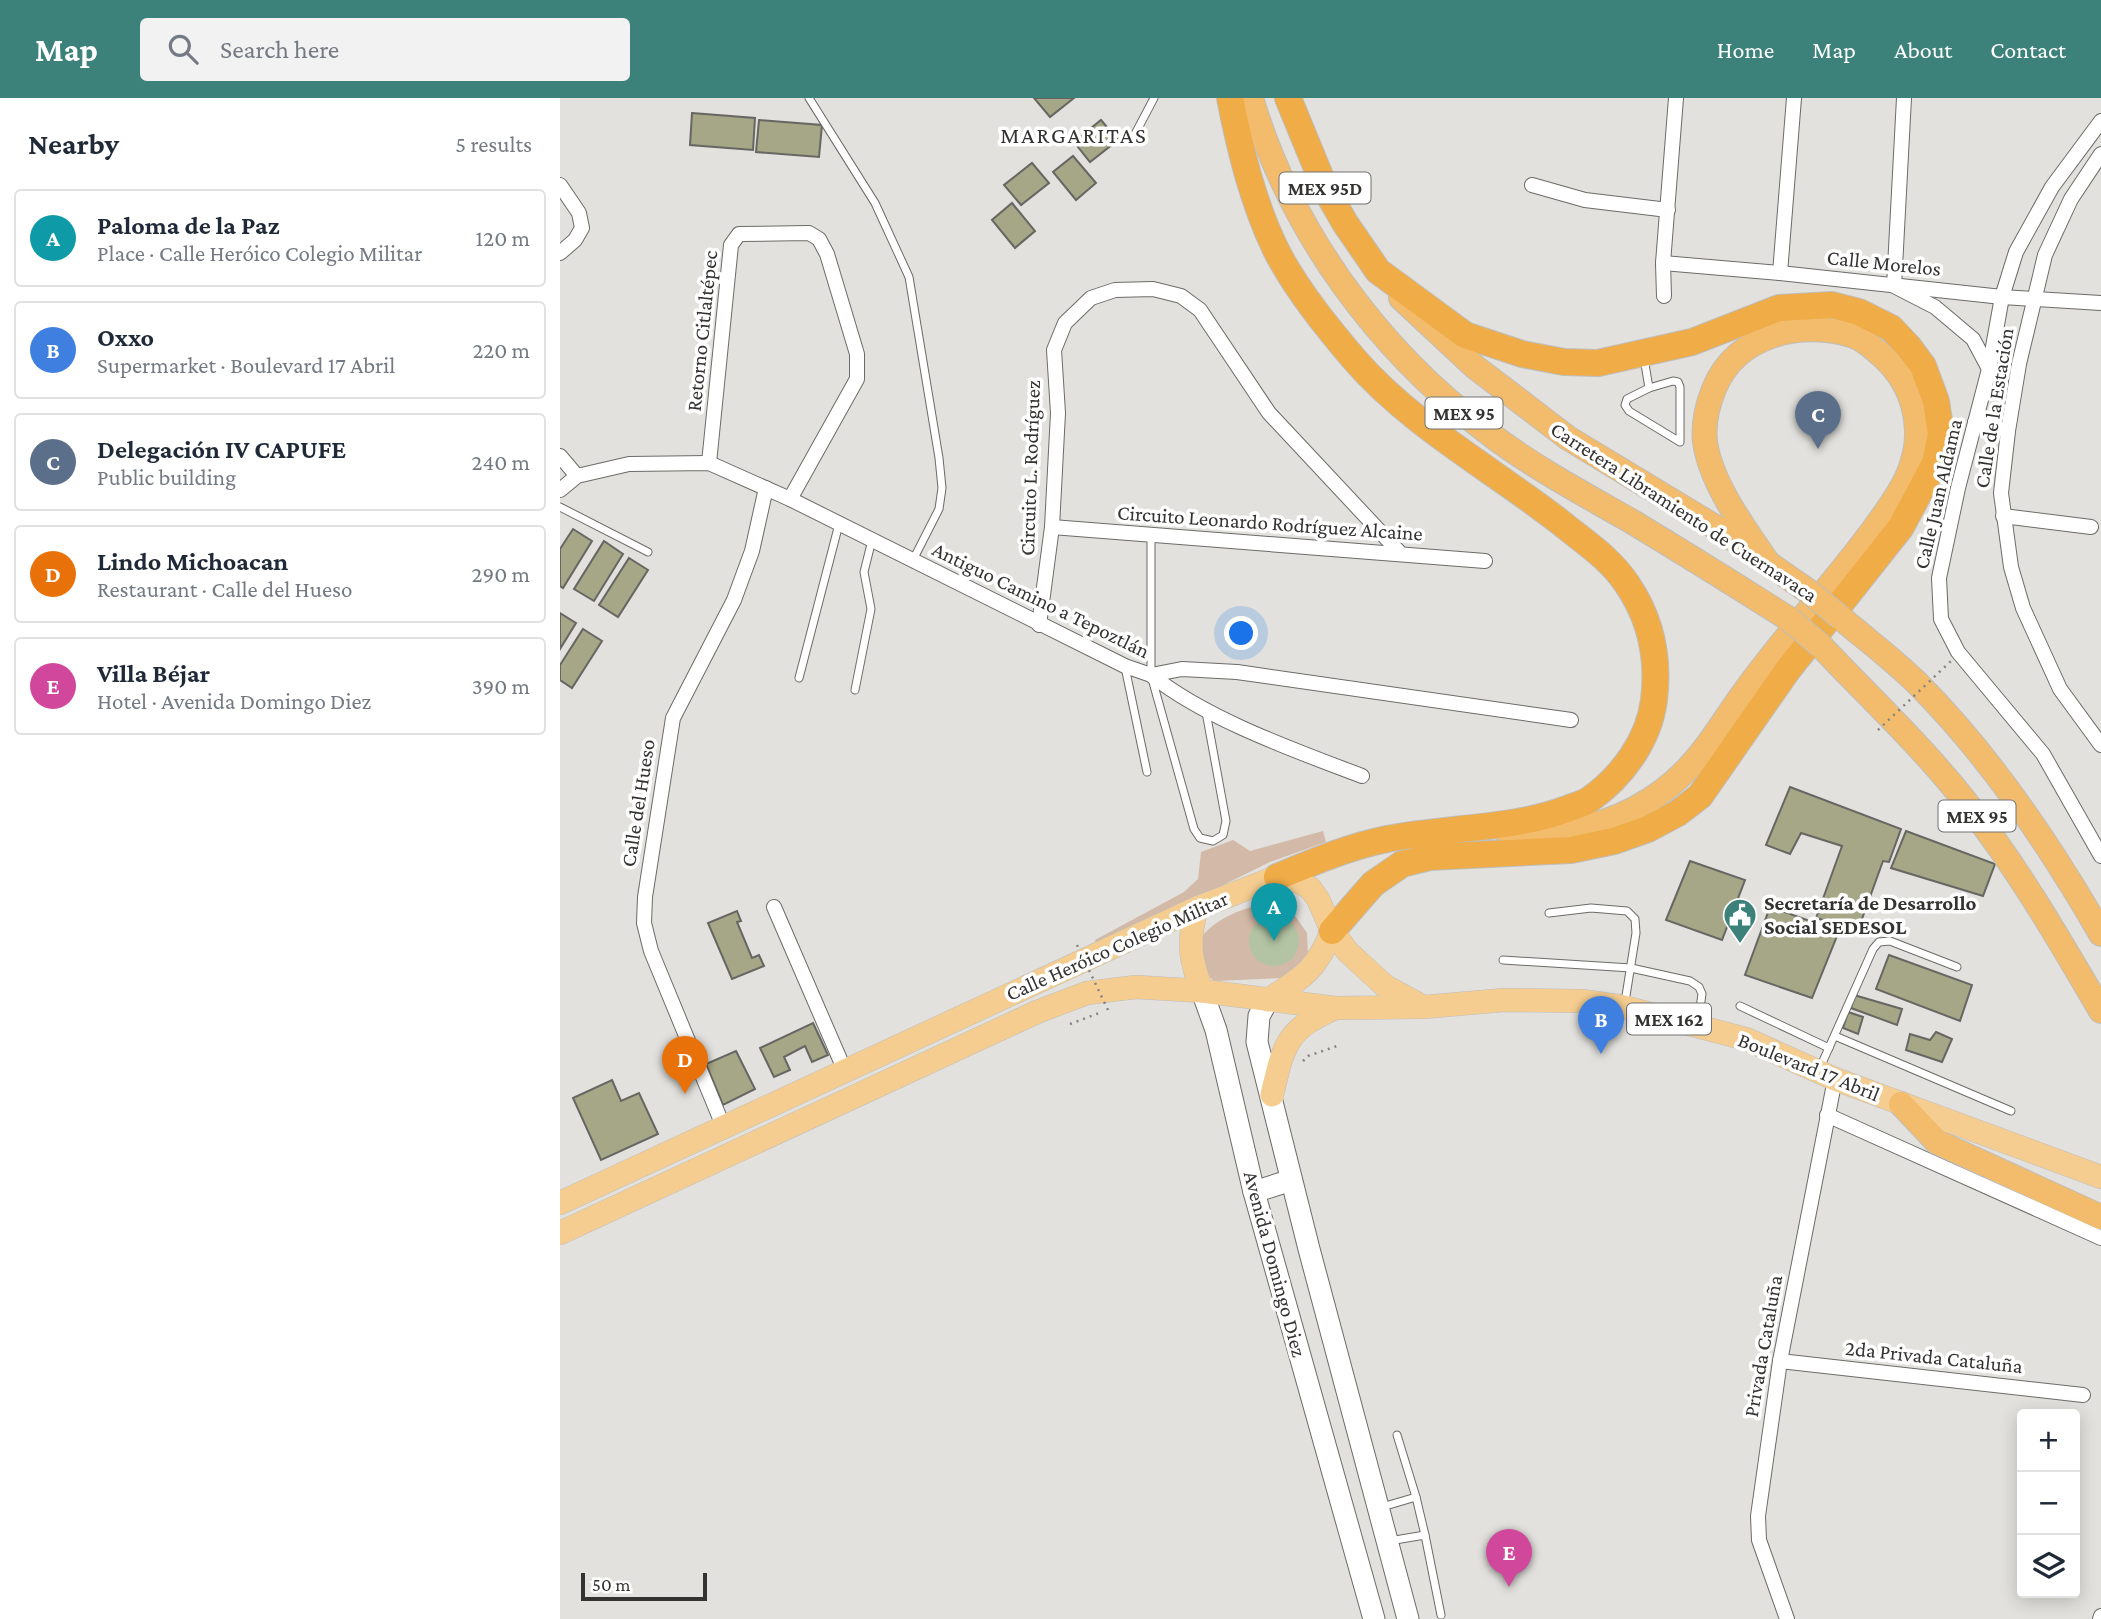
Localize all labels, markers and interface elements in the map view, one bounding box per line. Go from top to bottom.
search box [140,18,630,81]
icon: search [164,30,202,68]
text: Map [35,31,98,68]
text: Search here [220,35,339,64]
text: Home [1717,36,1774,63]
text: Map [1812,36,1856,63]
text: About [1894,36,1952,63]
text: Contact [1990,36,2066,63]
district label: MARGARITAS [1000,122,1148,148]
text: Nearby [28,127,119,160]
text: 5 results [455,131,532,157]
road number: MEX 95D [1280,172,1370,204]
text: Paloma de la Paz [97,211,280,240]
text: A [46,225,60,251]
text: 120 m [476,225,530,251]
text: Place · Calle Heróico Colegio Militar [97,240,422,266]
street label: Calle Morelos [1826,245,1942,281]
street label: Retorno Citlaltépec [682,249,722,413]
text: Oxxo [97,323,154,352]
street label: Calle de la Estación [1969,326,2019,490]
text: B [46,337,60,363]
text: 220 m [472,337,530,363]
text: Supermarket · Boulevard 17 Abril [97,352,395,378]
street label: Circuito L. Rodríguez [1015,380,1045,556]
pin: C [1795,391,1841,449]
road number: MEX 95 [1426,398,1502,428]
street label: Calle Juan Aldama [1909,416,1967,571]
street label: Carretera Libramiento de Cuernavaca [1546,417,1822,607]
text: Delegación IV CAPUFE [97,435,346,464]
text: C [46,449,60,475]
text: 240 m [471,449,530,475]
text: Public building [97,464,236,490]
street label: Circuito Leonardo Rodríguez Alcaine [1117,500,1423,546]
street label: Antiguo Camino a Tepoztlán [929,537,1153,663]
text: Lindo Michoacan [97,547,288,576]
text: D [45,561,61,587]
text: 290 m [472,561,530,587]
text: Restaurant · Calle del Hueso [97,576,352,602]
your location [1224,616,1258,650]
text: Villa Béjar [97,659,210,688]
text: E [46,673,60,699]
text: 390 m [472,673,530,699]
text: Hotel · Avenida Domingo Diez [97,688,371,714]
street label: Calle del Hueso [616,738,660,868]
road number: MEX 95 [1938,800,2016,832]
pin: A [1251,883,1297,941]
street label: Calle Heróico Colegio Militar [1002,886,1232,1006]
place label: Secretaría de Desarrollo Social SEDESOL [1764,891,1977,939]
public building icon: Secretaría de Desarrollo Social SEDESOL [1721,896,1759,945]
pin: B [1578,996,1624,1054]
road number: MEX 162 [1627,1004,1711,1035]
street label: Boulevard 17 Abril [1735,1028,1883,1106]
pin: D [662,1036,708,1094]
street label: Avenida Domingo Diez [1239,1168,1311,1360]
street label: Privada Cataluña [1739,1273,1787,1419]
street label: 2da Privada Cataluña [1844,1336,2024,1378]
map controls [2017,1409,2080,1598]
button: + [2017,1409,2080,1472]
button: − [2017,1472,2080,1535]
pin: E [1486,1529,1532,1587]
button: layers [2017,1535,2080,1598]
scale bar [581,1570,707,1602]
text: 50 m [592,1574,631,1595]

